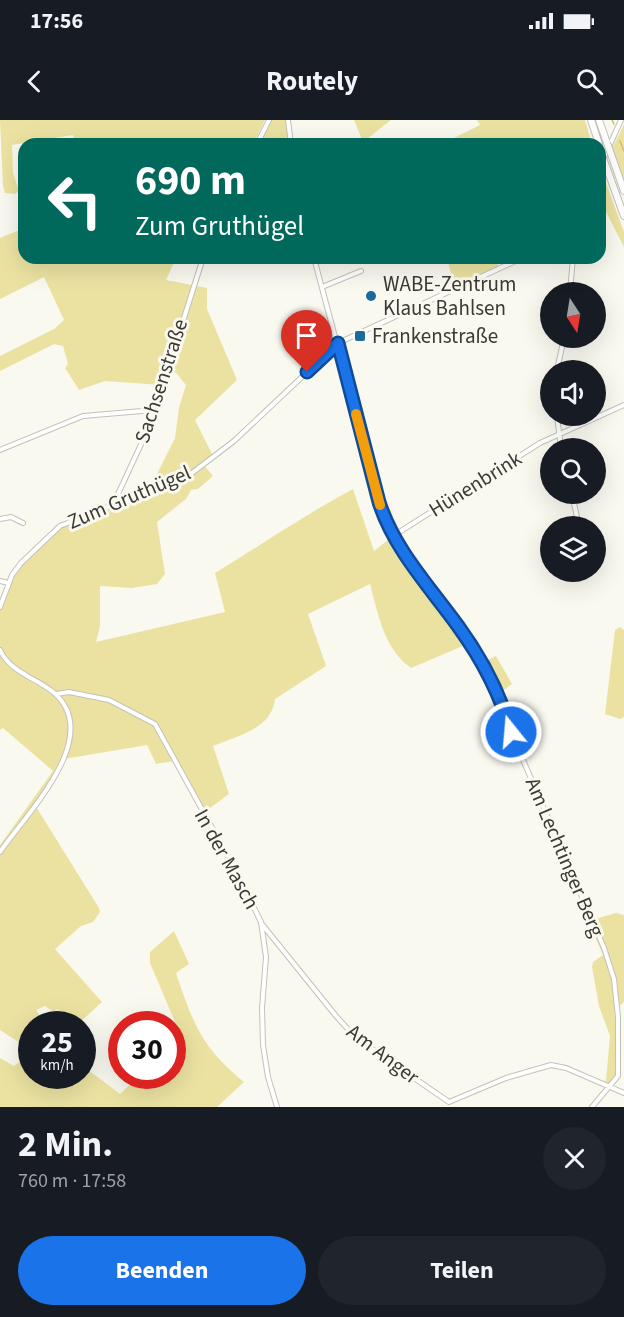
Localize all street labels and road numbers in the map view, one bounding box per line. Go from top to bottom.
street label: Sachsenstraße [127,315,195,447]
street label: Hünenbrink [423,443,528,524]
street label: Zum Gruthügel [63,457,195,537]
street label: Am Lechtinger Berg [518,773,612,942]
street label: In der Masch [187,803,267,915]
street label: Am Anger [340,1017,426,1092]

